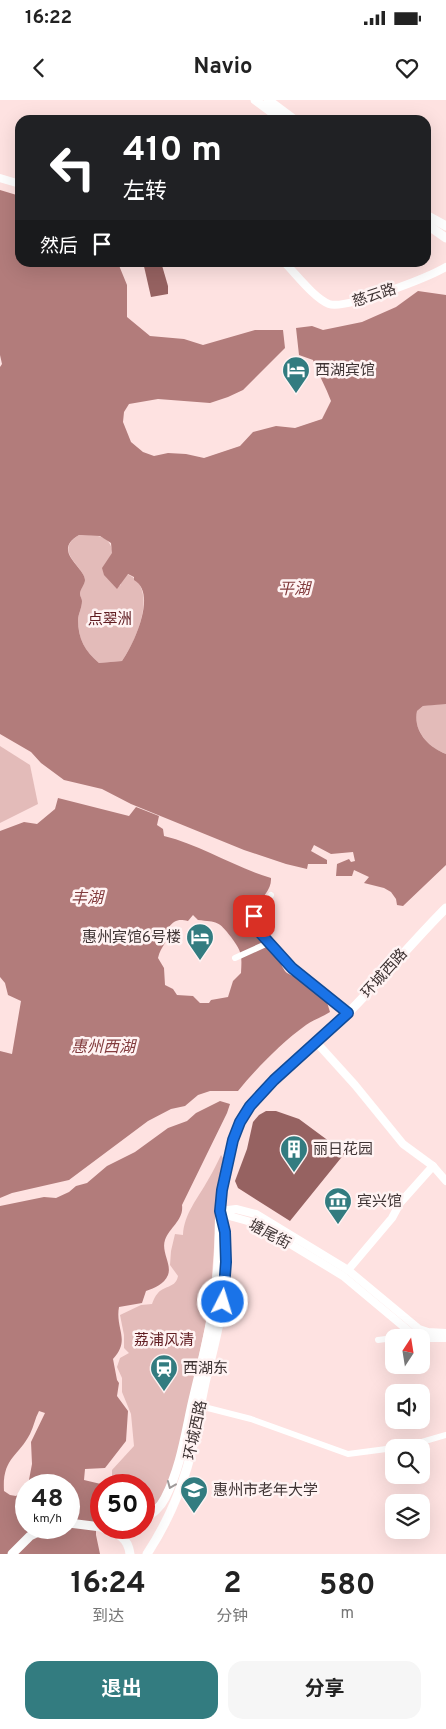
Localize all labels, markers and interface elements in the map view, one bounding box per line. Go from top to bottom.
text: 16:22 [25,6,72,30]
icon: back [25,54,53,82]
text: Navio [194,54,252,81]
icon: heart [393,54,421,82]
text: 410 m [123,129,222,173]
icon: left [40,135,105,200]
text: 左转 [123,179,167,206]
icon: arrive [88,230,116,258]
text: 然后 [40,235,78,259]
street label: 慈云路 [350,280,399,312]
hotel icon: 西湖宾馆 [281,355,311,394]
place label: 西湖宾馆 [315,362,375,381]
water label: 平湖 [278,580,313,600]
park label: 点翠洲 [87,610,133,630]
water label: 丰湖 [71,889,106,909]
pin [233,895,275,937]
icon: arrive [240,902,268,930]
hotel icon: 惠州宾馆6号楼 [185,922,215,961]
place label: 惠州宾馆6号楼 [82,928,181,948]
street label: 环城西路 [358,945,412,1003]
water label: 惠州西湖 [71,1038,138,1058]
building icon: 丽日花园 [279,1134,309,1173]
place label: 丽日花园 [313,1141,373,1160]
museum icon: 宾兴馆 [323,1186,353,1225]
place label: 宾兴馆 [357,1193,402,1212]
street label: 塘尾街 [245,1215,294,1254]
position arrow [196,1275,248,1327]
north arrow [385,1329,430,1374]
map controls [385,1329,430,1539]
park label: 荔浦风清 [134,1331,194,1351]
station icon: 西湖东 [149,1353,179,1392]
place label: 西湖东 [183,1360,228,1379]
button: sound [385,1384,430,1429]
street label: 环城西路 [181,1399,212,1462]
button: search [385,1439,430,1484]
speed limit sign: 50 [90,1474,155,1539]
school or university icon: 惠州市老年大学 [179,1475,209,1514]
one-way arrow [167,1480,177,1489]
place label: 惠州市老年大学 [213,1481,318,1501]
text: 48 [32,1484,63,1516]
button: layers [385,1494,430,1539]
text: km/h [33,1511,62,1527]
text: 16:24 [71,1566,146,1603]
text: 2 [223,1566,242,1603]
text: 580 [319,1568,375,1605]
text: m [340,1604,354,1624]
text: 到达 [92,1607,124,1627]
text: 分钟 [216,1607,248,1627]
button: 退出 [25,1661,218,1719]
button: 分享 [228,1661,421,1719]

